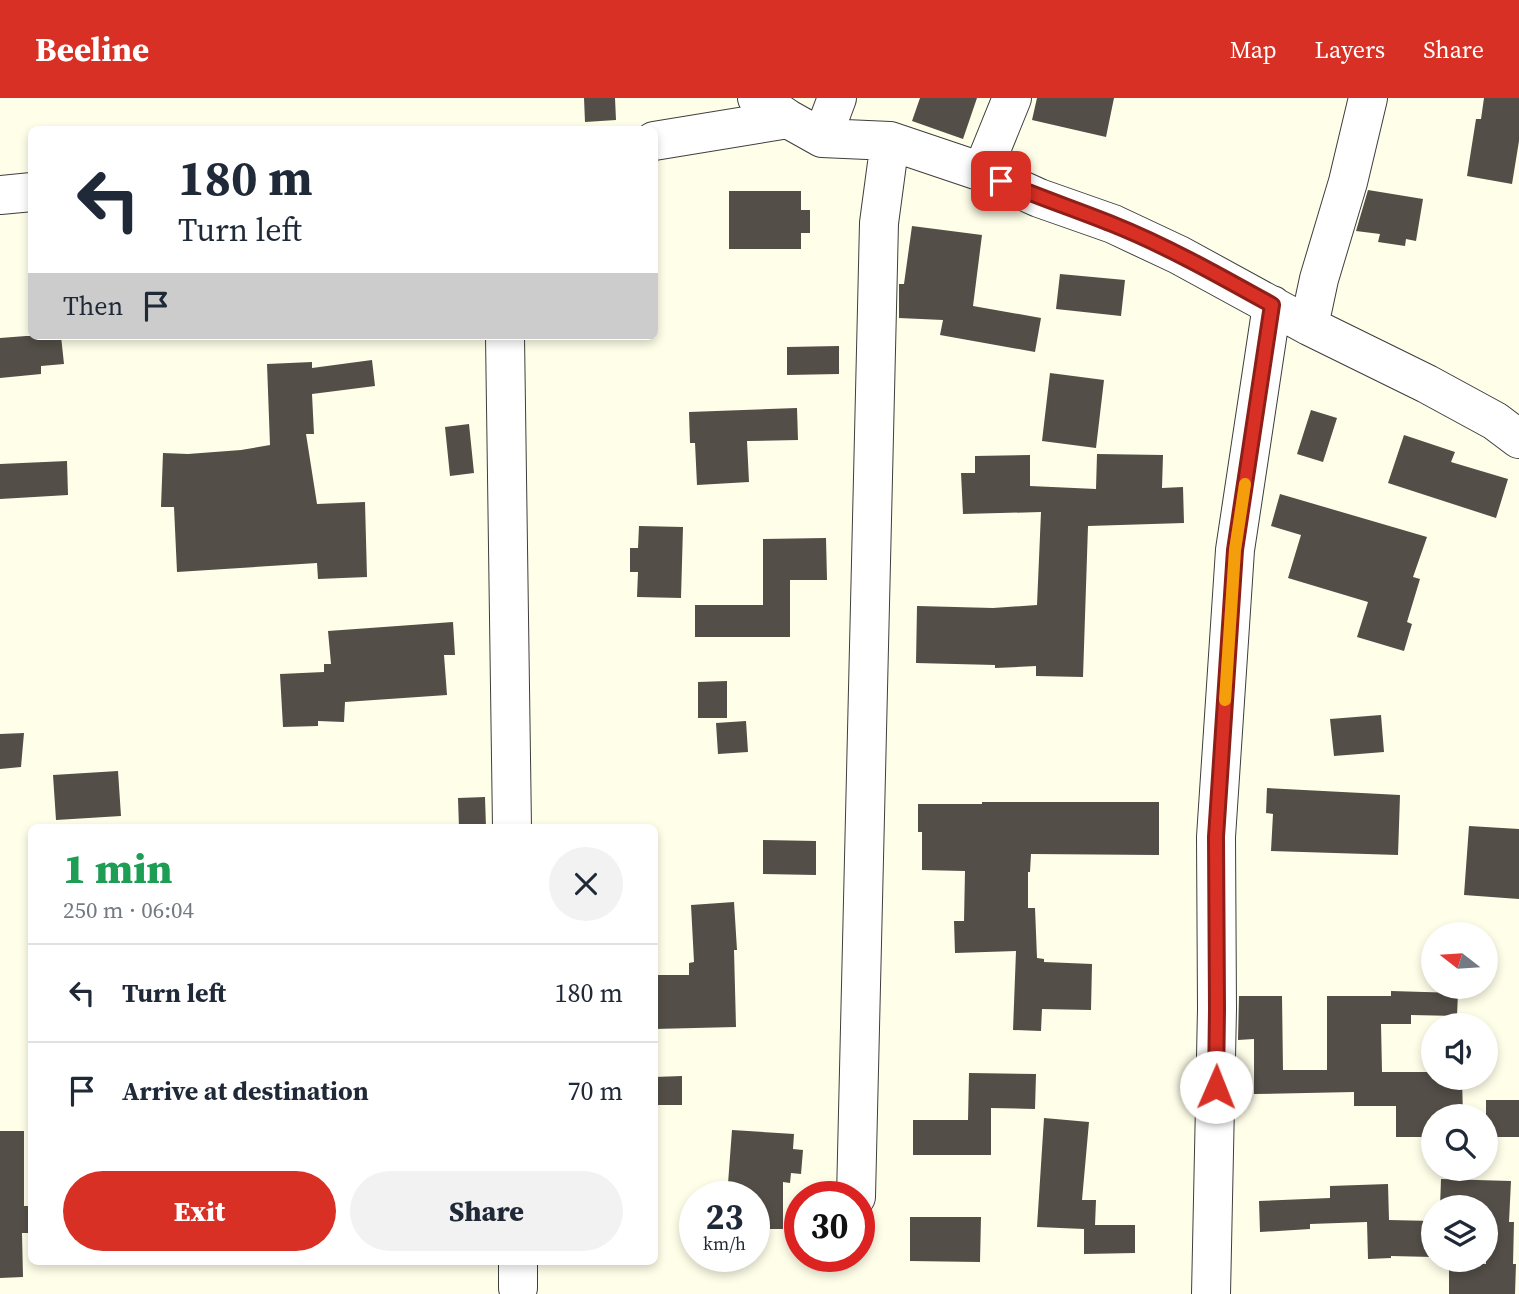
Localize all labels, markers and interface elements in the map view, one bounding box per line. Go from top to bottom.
text: Beeline [35,27,149,72]
text: Map [1230,33,1277,66]
text: Layers [1315,33,1385,66]
text: Share [1423,33,1484,66]
text: 180 m [178,144,313,211]
pin [971,151,1031,211]
icon: left [63,154,154,245]
icon: arrive [982,162,1020,200]
text: Turn left [178,208,302,252]
icon: arrive [137,287,175,325]
text: Then [63,288,123,324]
text: 1 min [63,839,173,897]
button: close [549,847,623,921]
text: 250 m · 06:04 [63,894,194,926]
north arrow [1421,922,1498,999]
map controls [1421,922,1498,1272]
icon: left [63,974,101,1012]
text: Turn left [122,975,226,1011]
text: 180 m [555,975,623,1011]
button: sound [1421,1013,1498,1090]
position arrow [1179,1050,1253,1124]
icon: arrive [63,1072,101,1110]
text: Arrive at destination [122,1073,369,1109]
text: 70 m [568,1073,623,1109]
button: search [1421,1104,1498,1181]
button: Exit [63,1171,336,1251]
button: Share [350,1171,623,1251]
speed limit sign: 30 [784,1181,875,1272]
text: 23 [706,1193,743,1241]
button: layers [1421,1195,1498,1272]
text: km/h [703,1231,746,1256]

